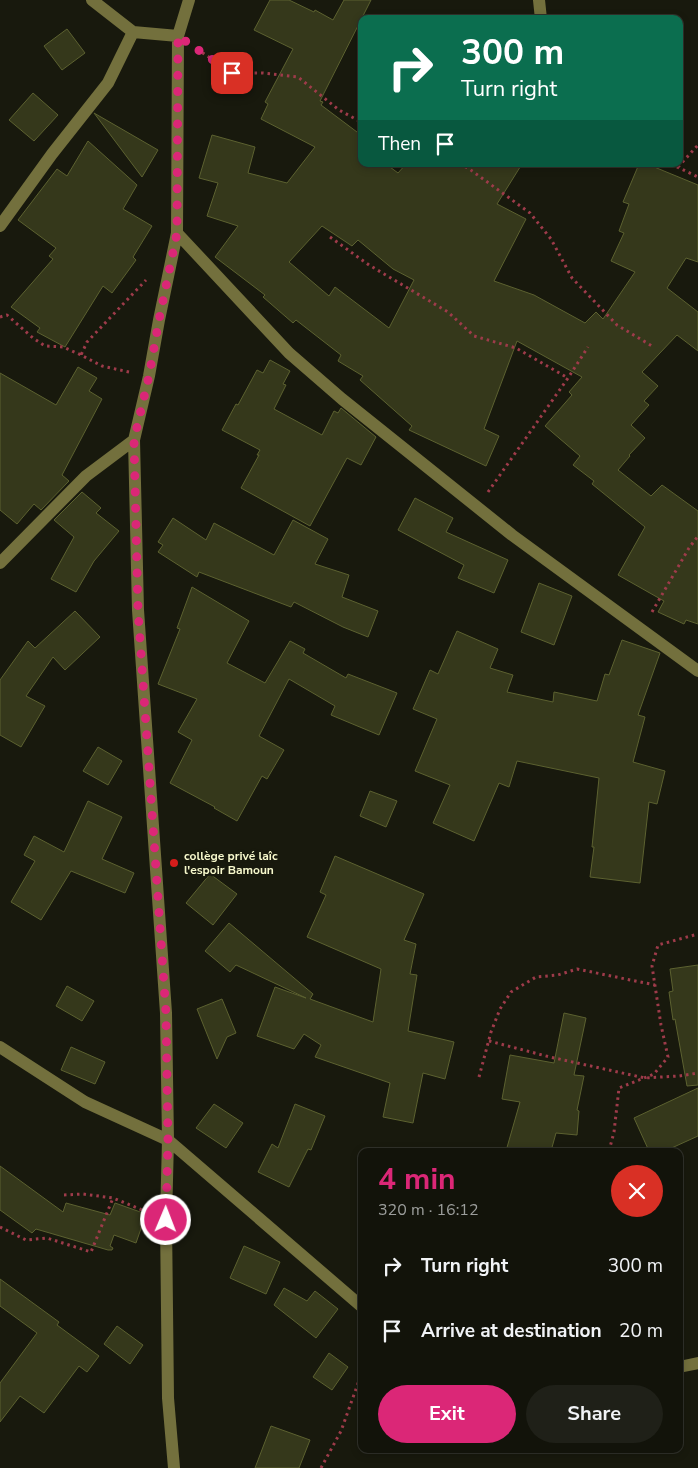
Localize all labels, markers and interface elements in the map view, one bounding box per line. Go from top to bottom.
text: 300 m [461,29,564,76]
icon: right [378,35,443,100]
pin [211,52,253,94]
icon: arrive [218,59,246,87]
text: Turn right [461,74,557,104]
icon: arrive [431,130,459,158]
text: Then [378,131,421,157]
place label: collège privé laîc l'espoir Bamoun [184,848,278,878]
marker: collège privé laîc l'espoir Bamoun [168,857,180,869]
text: 4 min [378,1159,456,1200]
button: close [611,1165,663,1217]
position arrow [139,1193,191,1245]
text: 320 m · 16:12 [378,1199,479,1221]
icon: right [378,1252,406,1280]
text: Turn right [421,1253,508,1279]
text: 300 m [608,1253,663,1279]
icon: arrive [378,1317,406,1345]
text: Arrive at destination [421,1318,602,1344]
text: 20 m [619,1318,663,1344]
button: Exit [378,1385,516,1443]
button: Share [526,1385,663,1443]

